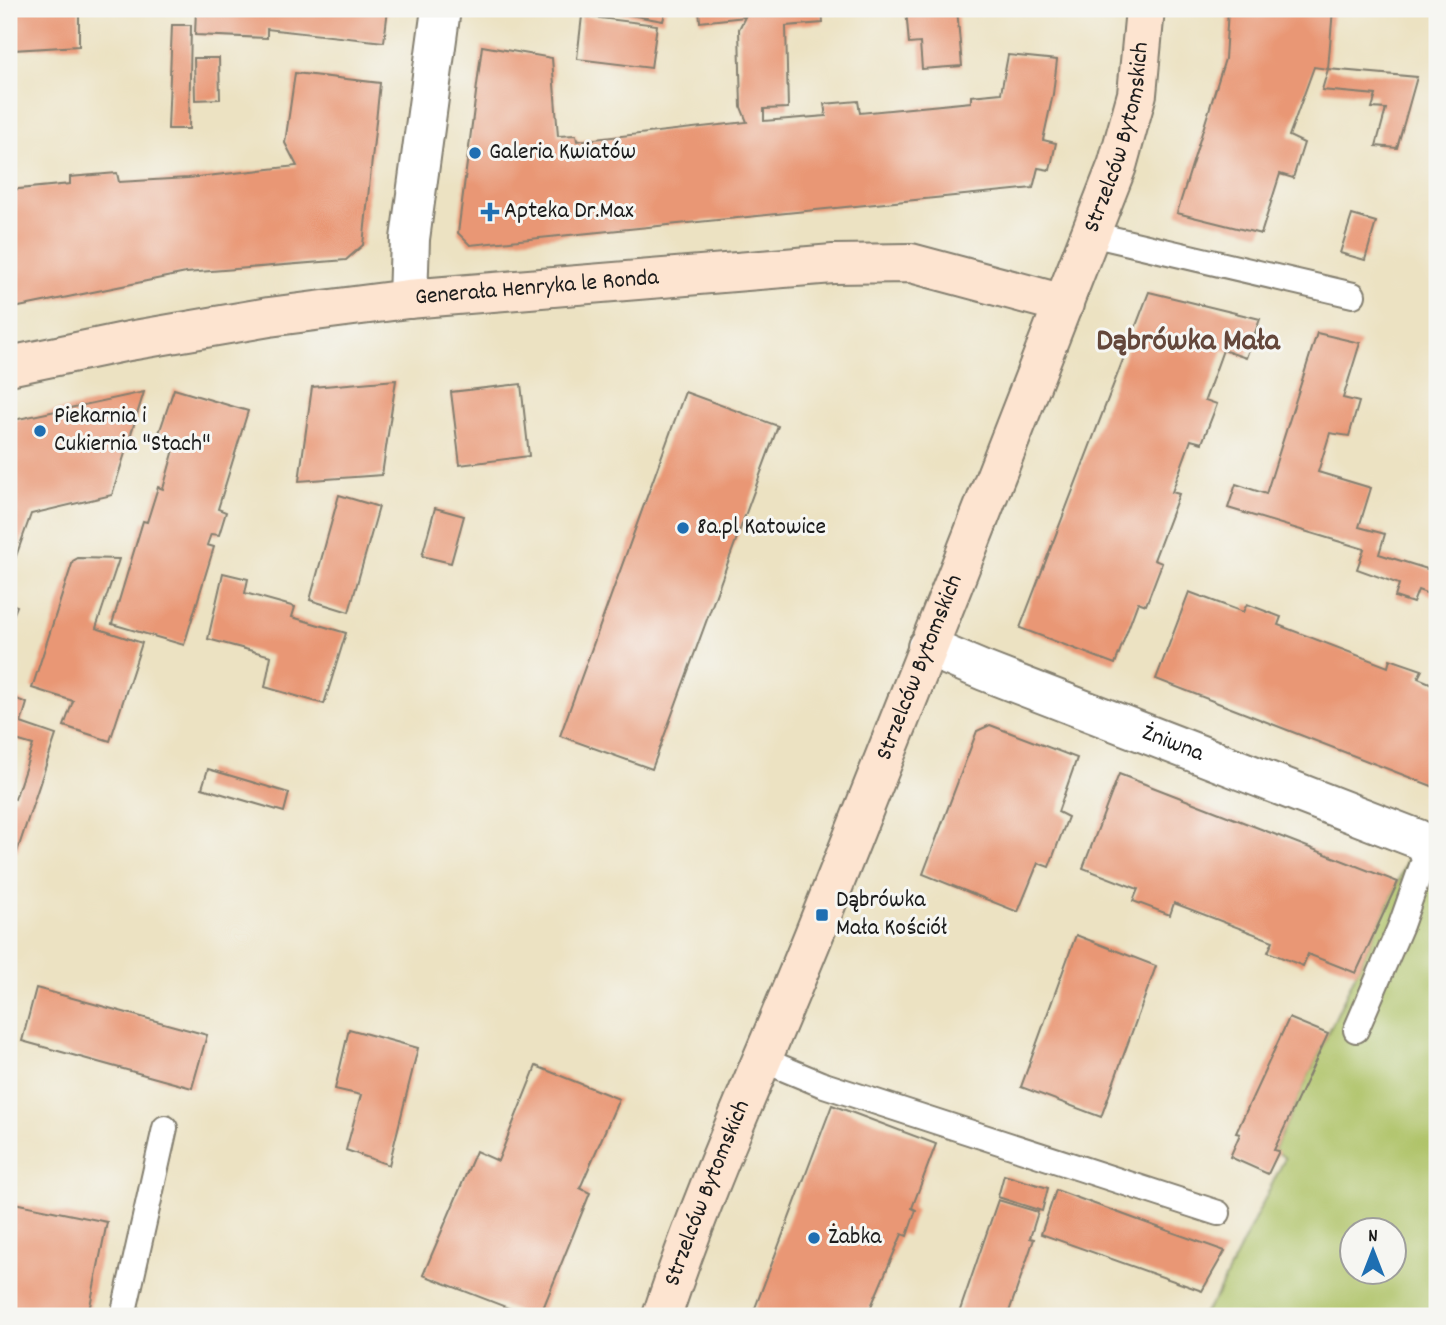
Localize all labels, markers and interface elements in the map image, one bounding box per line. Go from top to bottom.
street label: Strzelców Bytomskich [1076,41,1159,238]
place label: Galeria Kwiatów [489,136,636,170]
marker: Galeria Kwiatów [467,145,483,161]
place label: Apteka Dr.Max [504,195,634,229]
marker: Apteka Dr.Max [482,204,498,220]
street label: Generała Henryka le Ronda [414,261,661,315]
district label: Dąbrówka Mała [1096,320,1281,366]
place label: Piekarnia i Cukiernia "Stach" [54,400,211,462]
marker: Piekarnia i Cukiernia "Stach" [32,423,48,439]
place label: 8a.pl Katowice [697,511,826,545]
marker: 8a.pl Katowice [675,520,691,536]
street label: Strzelców Bytomskich [868,570,972,766]
street label: Żniwna [1136,717,1209,772]
place label: Dąbrówka Mała Kościół [836,884,947,946]
marker: Dąbrówka Mała Kościół [814,907,830,923]
street label: Strzelców Bytomskich [656,1095,760,1291]
north arrow [1338,1216,1408,1286]
place label: Żabka [828,1221,882,1255]
text: N [1368,1224,1378,1251]
marker: Żabka [806,1230,822,1246]

